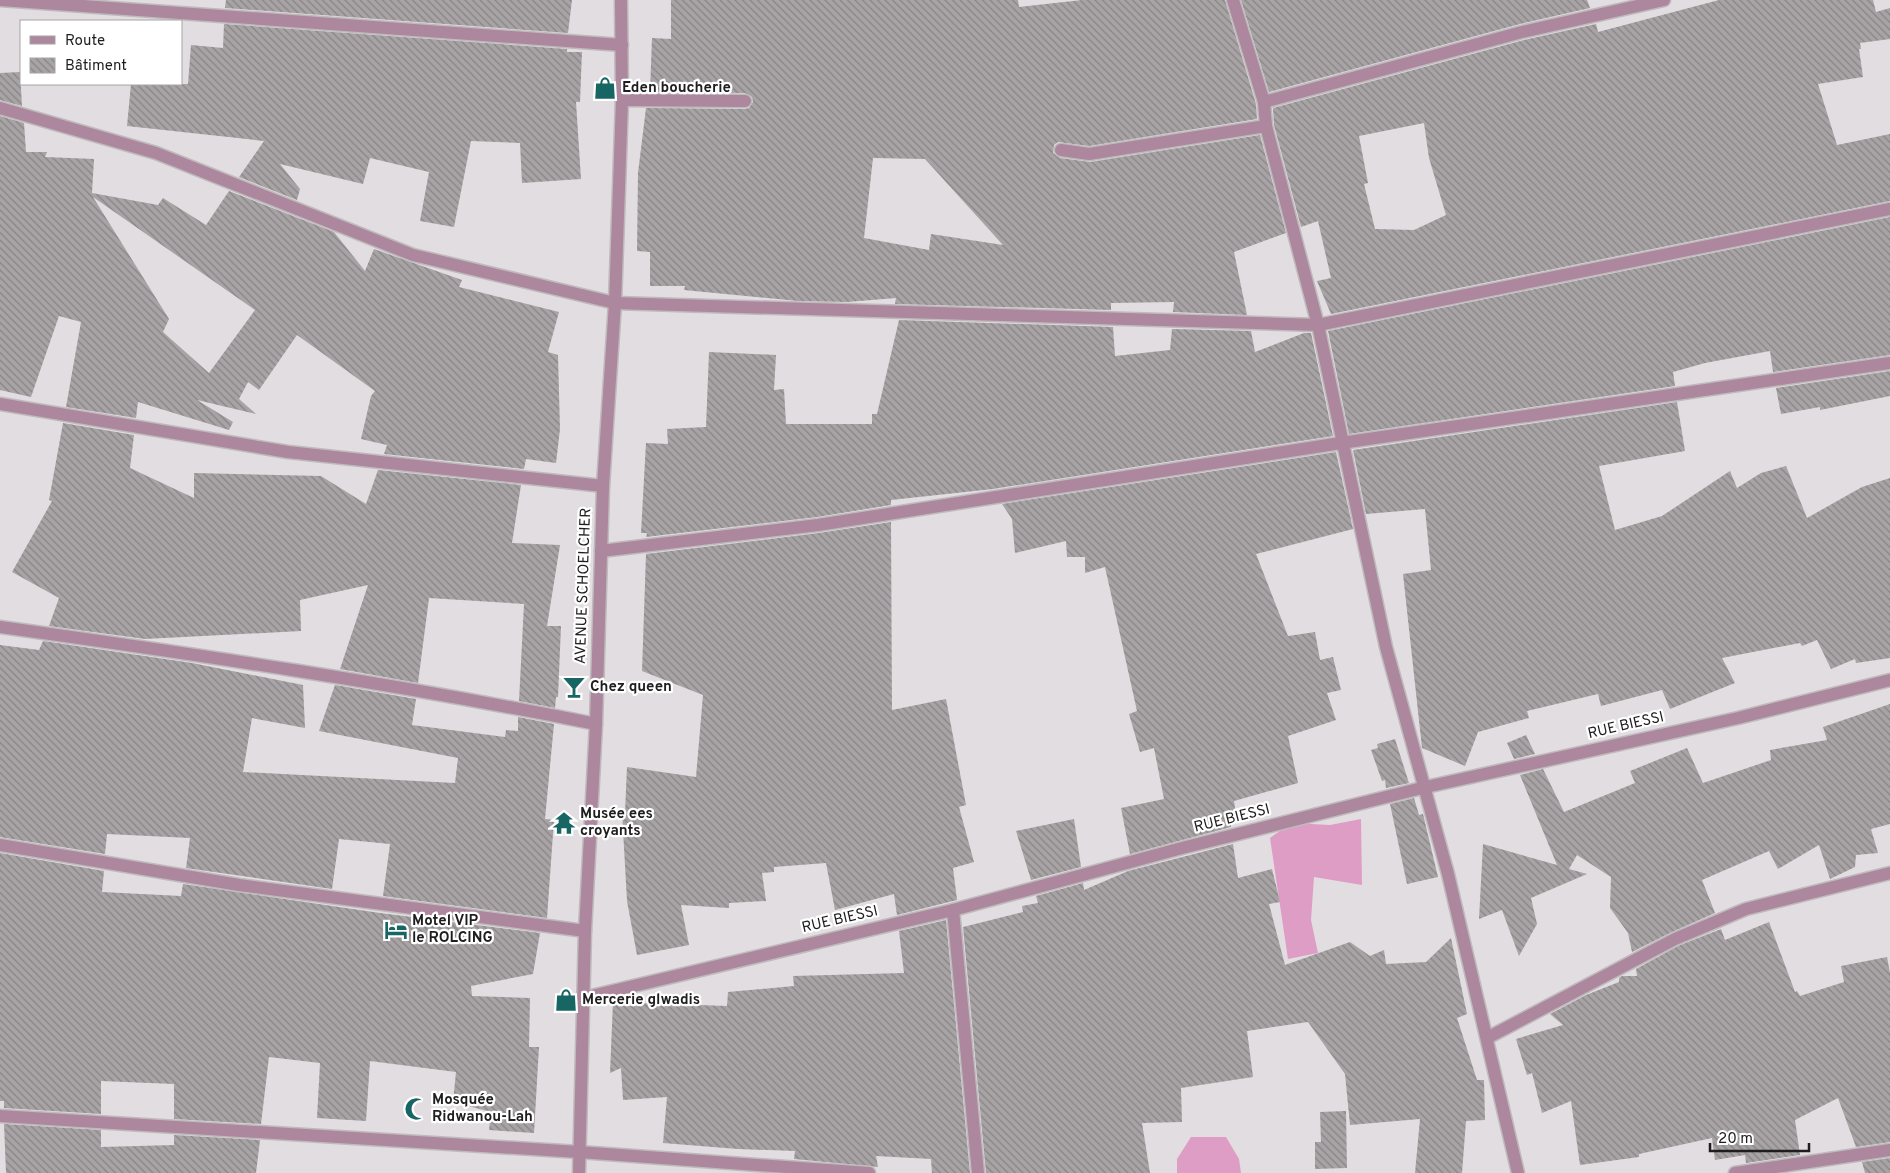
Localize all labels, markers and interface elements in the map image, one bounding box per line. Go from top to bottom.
legend [20,20,182,85]
text: Route [65,32,105,51]
text: Bâtiment [65,57,127,76]
shop icon: Eden boucherie [592,75,618,101]
place label: Eden boucherie [622,79,731,98]
street label: AVENUE SCHOELCHER [572,507,596,665]
bar icon: Chez queen [561,674,587,700]
place label: Chez queen [590,678,672,697]
street label: RUE BIESSI [1586,708,1666,744]
street label: RUE BIESSI [1192,800,1272,838]
place label: Musée ees croyants [580,805,653,841]
temple icon: Musée ees croyants [551,810,577,836]
street label: RUE BIESSI [800,902,880,938]
place label: Motel VIP le ROLCING [412,912,493,948]
hotel icon: Motel VIP le ROLCING [383,917,409,943]
shop icon: Mercerie glwadis [553,987,579,1013]
place label: Mercerie glwadis [582,991,700,1010]
place label: Mosquée Ridwanou-Lah [432,1091,533,1127]
mosque icon: Mosquée Ridwanou-Lah [403,1096,429,1122]
scale bar [1710,1120,1809,1152]
text: 20 m [1718,1130,1753,1149]

